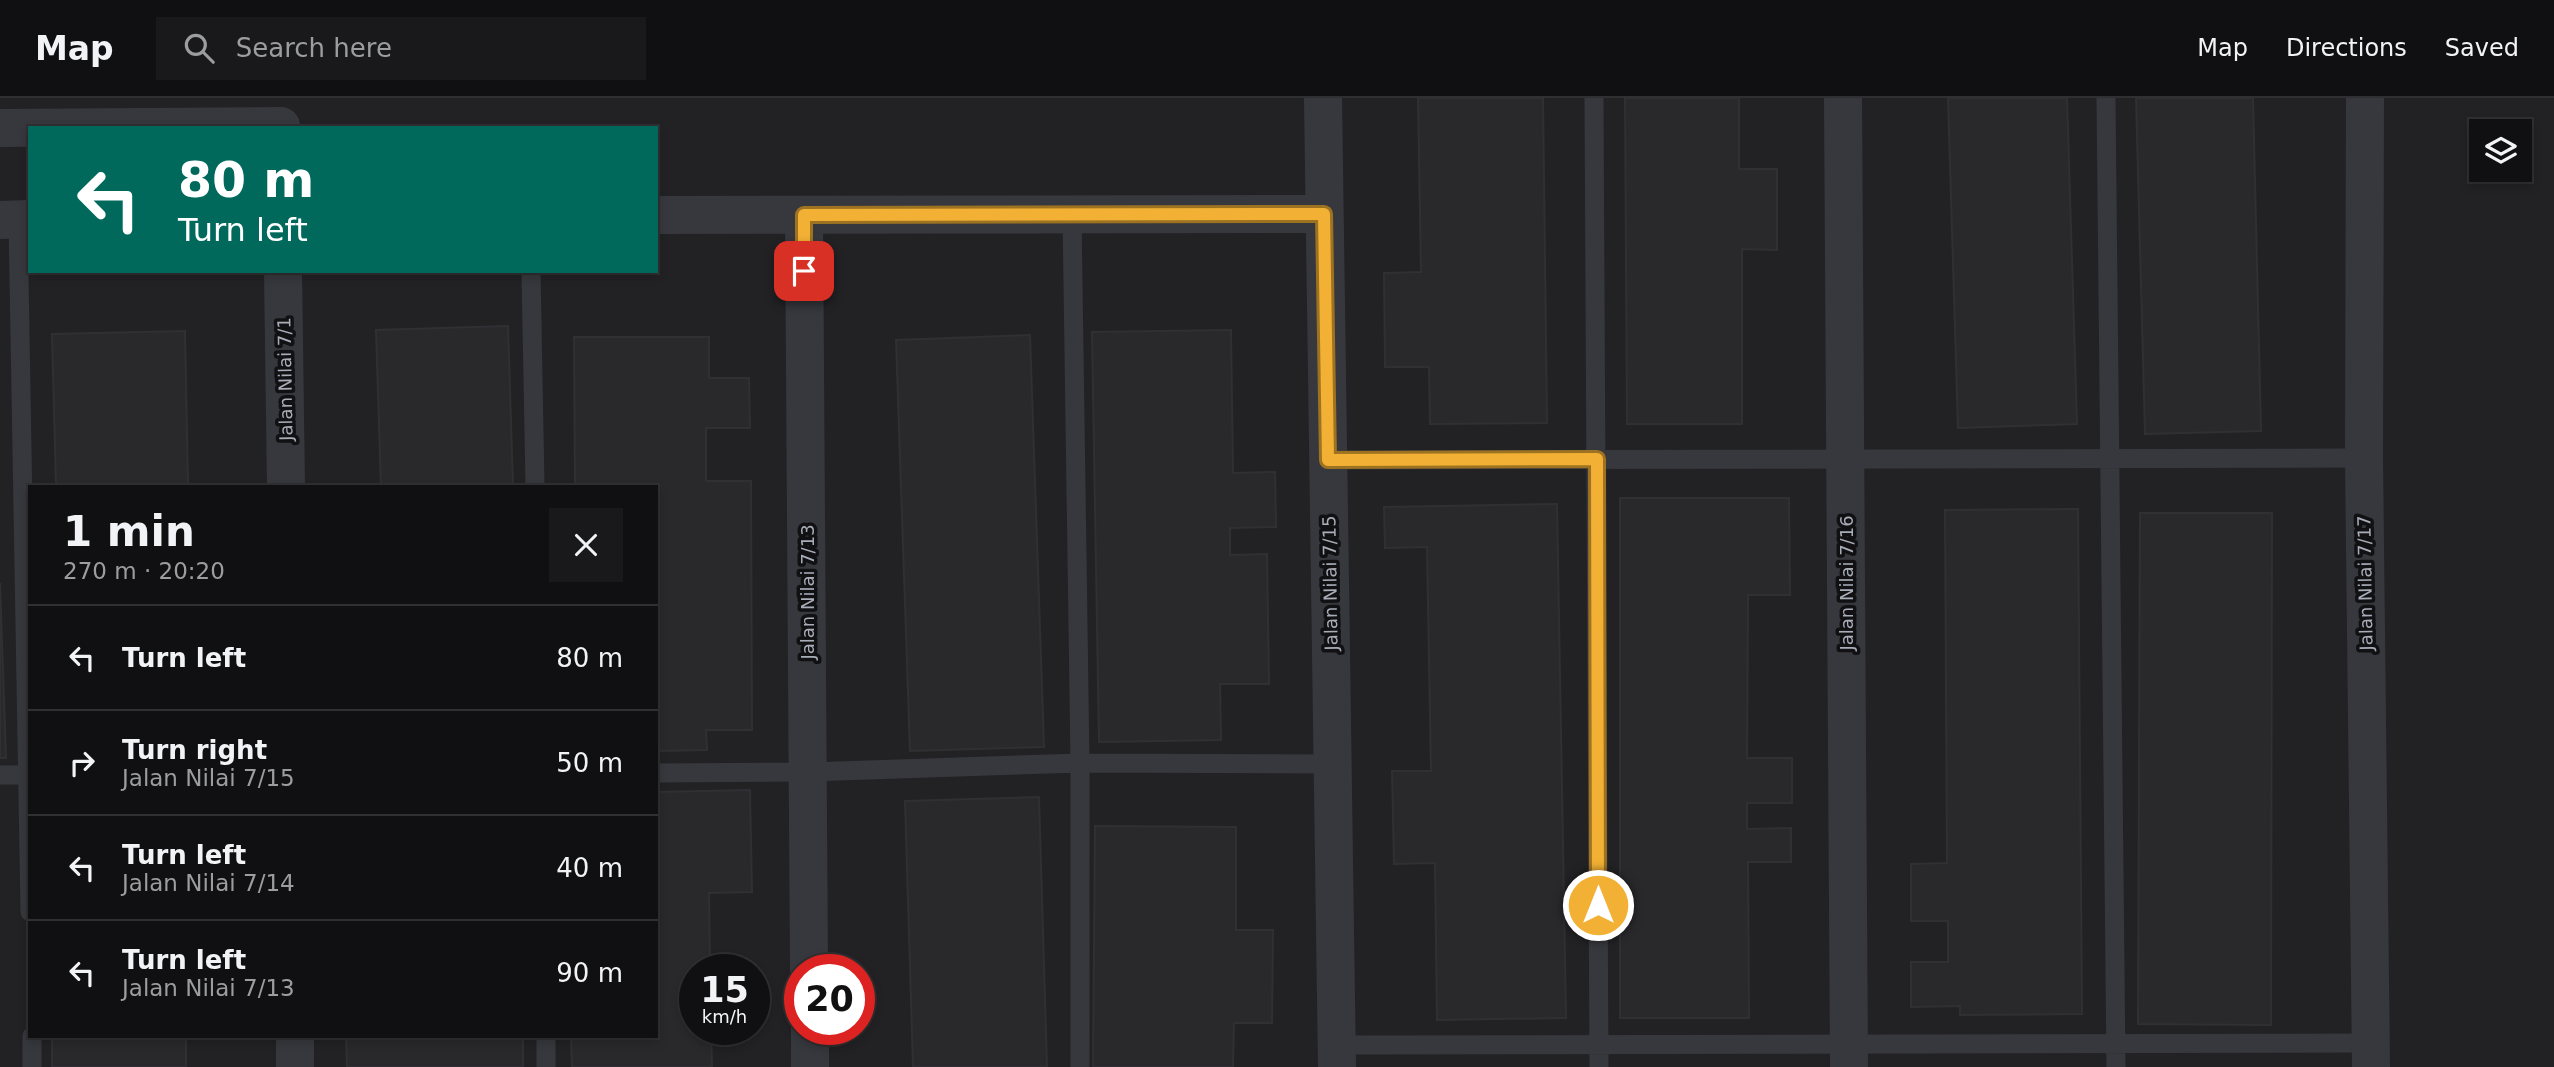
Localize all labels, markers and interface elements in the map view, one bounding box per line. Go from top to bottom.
search box [156,17,646,80]
text: Map [35,29,114,68]
icon: search [180,29,218,67]
text: Search here [236,33,392,63]
text: Map [2197,34,2248,62]
text: Directions [2286,34,2407,62]
text: Saved [2445,34,2519,62]
map controls [2469,119,2532,182]
button: layers [2469,119,2532,182]
text: 80 m [178,152,314,209]
icon: left [63,154,154,245]
text: Turn left [178,211,308,249]
pin [774,241,834,301]
icon: arrive [785,252,823,290]
street label: Jalan Nilai 7/1 [273,317,297,442]
text: 1 min [63,507,195,556]
button: close [549,508,623,582]
street label: Jalan Nilai 7/15 [1318,515,1342,652]
street label: Jalan Nilai 7/16 [1836,515,1857,652]
street label: Jalan Nilai 7/17 [2353,515,2377,652]
street label: Jalan Nilai 7/13 [797,524,818,661]
text: 270 m · 20:20 [63,558,225,584]
icon: left [63,639,101,677]
text: Turn left [122,643,246,673]
text: 80 m [556,643,623,673]
text: Turn right [122,735,267,765]
icon: right [63,744,101,782]
text: 50 m [556,748,623,778]
text: Jalan Nilai 7/15 [122,765,295,791]
text: Turn left [122,840,246,870]
icon: left [63,849,101,887]
text: 40 m [556,853,623,883]
position arrow [1561,868,1635,942]
text: Jalan Nilai 7/14 [122,870,295,896]
text: Turn left [122,945,246,975]
icon: left [63,954,101,992]
speed limit sign: 20 [784,954,875,1045]
text: 90 m [556,958,623,988]
text: 15 [700,970,749,1010]
text: Jalan Nilai 7/13 [122,975,295,1001]
text: km/h [702,1006,747,1027]

